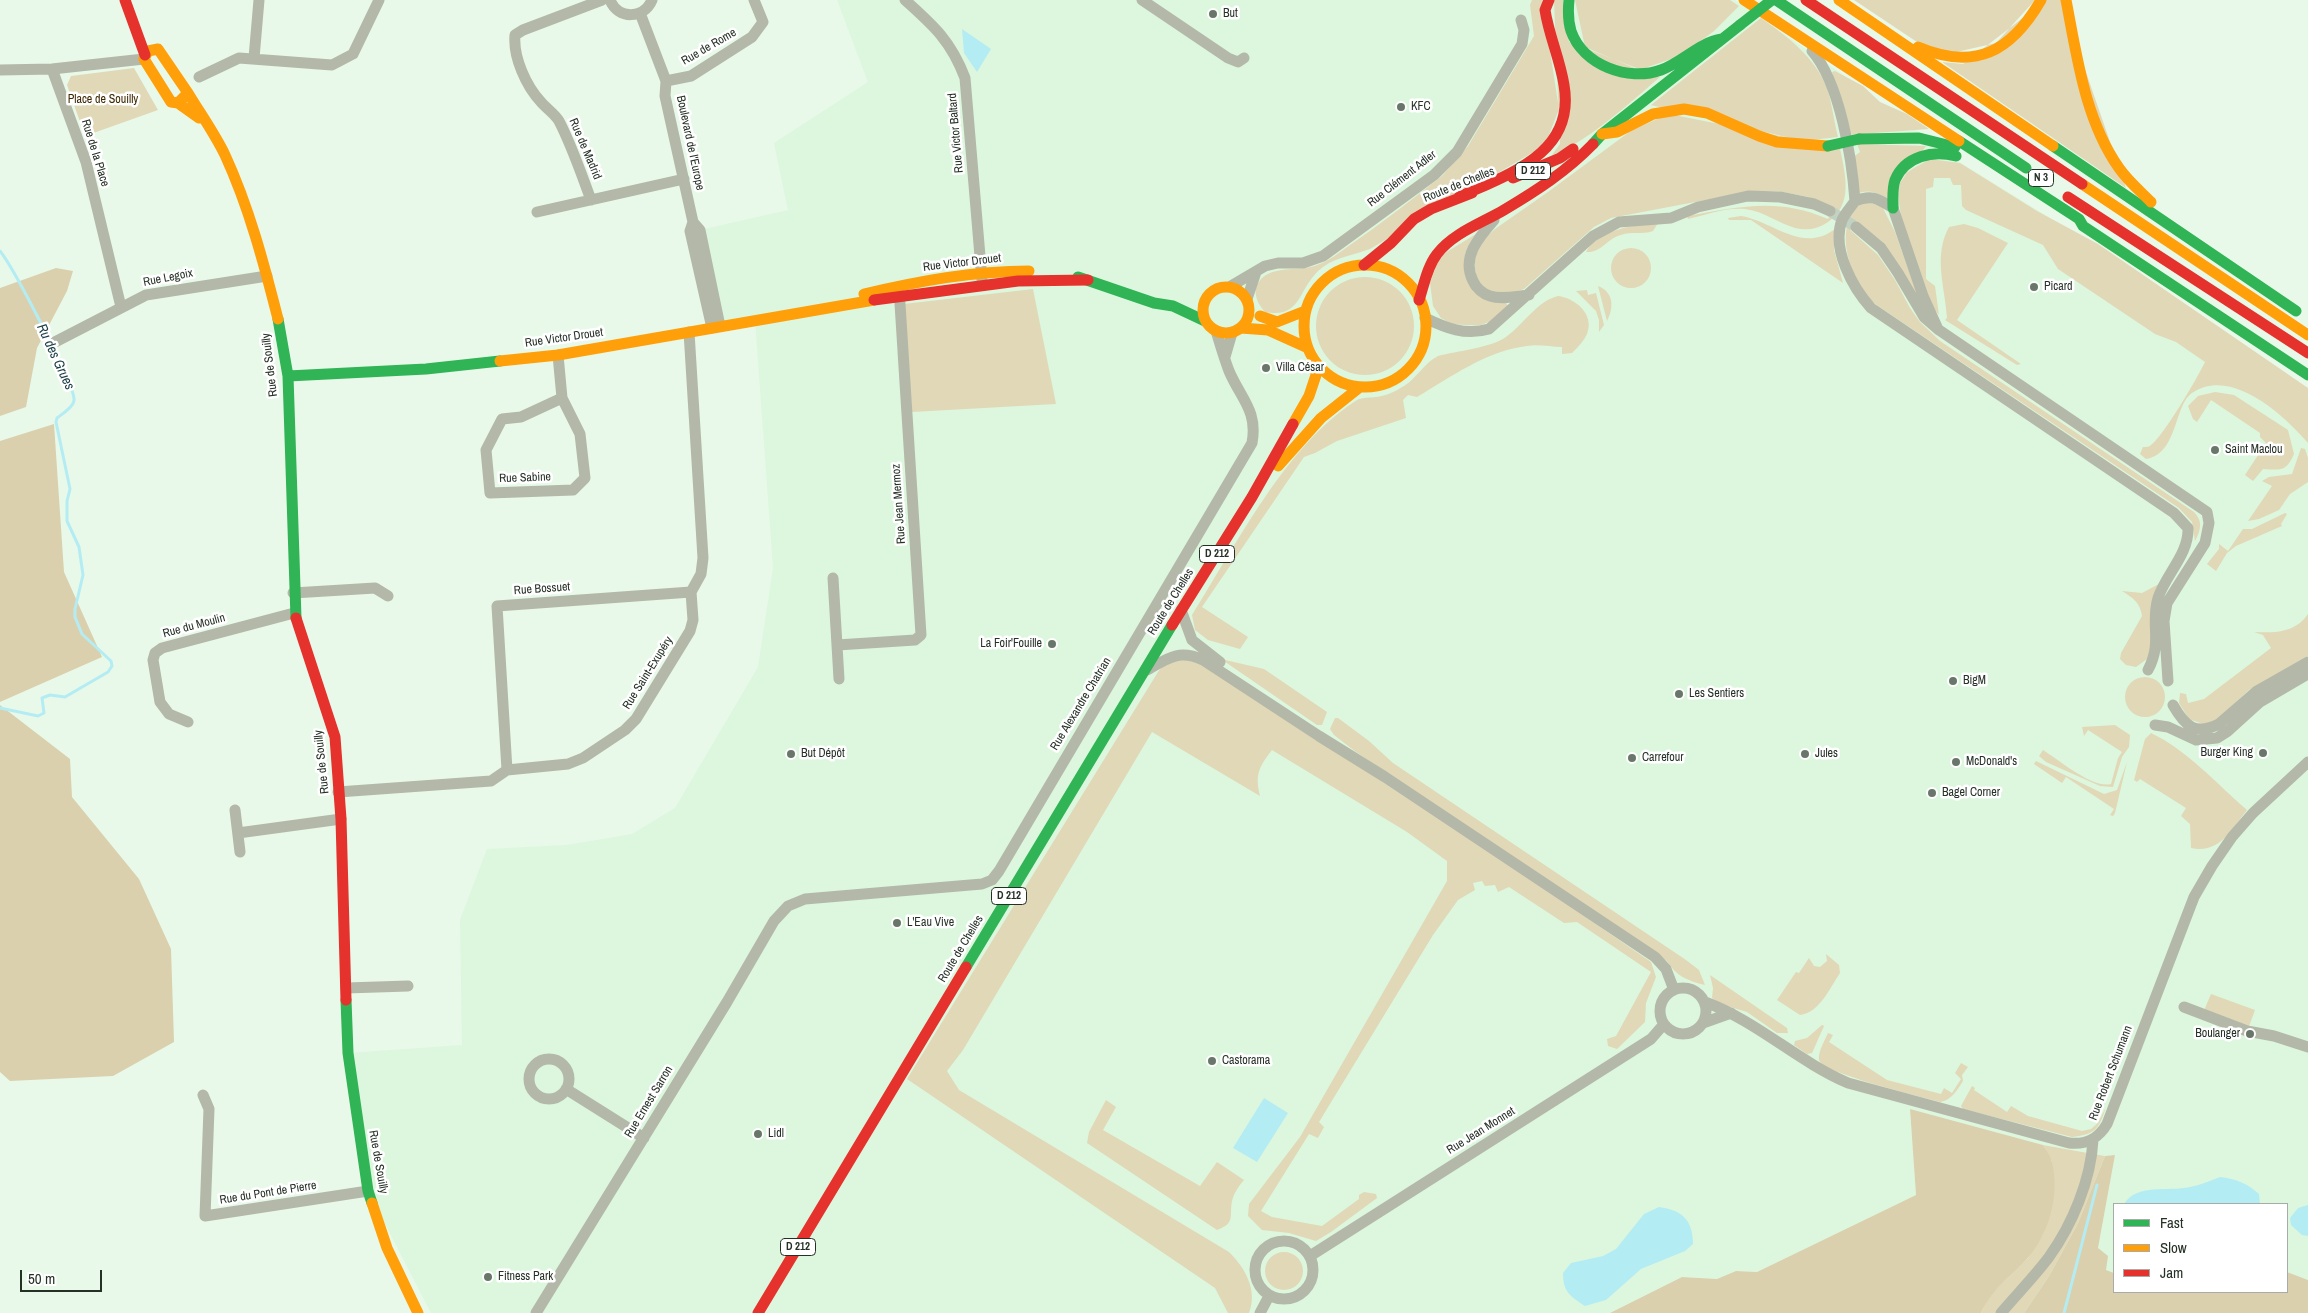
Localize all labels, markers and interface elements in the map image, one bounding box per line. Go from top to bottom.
place label: But [1223,7,1238,21]
marker: But [1207,8,1219,20]
street label: Rue de Rome [679,26,739,68]
street label: Rue Victor Baltard [945,92,967,174]
park label: Place de Souilly [68,93,138,107]
street label: Boulevard de l'Europe [673,94,707,192]
place label: KFC [1411,100,1431,114]
marker: KFC [1395,101,1407,113]
street label: Rue de Madrid [566,116,604,182]
street label: Rue de la Place [78,118,112,188]
street label: Rue Clément Adler [1365,148,1439,210]
road number: D 212 [1516,162,1550,180]
street label: Route de Chelles [1421,164,1497,206]
road number: N 3 [2028,170,2054,187]
street label: Rue Victor Drouet [922,251,1002,275]
street label: Rue Legoix [142,266,194,290]
place label: Picard [2044,280,2072,294]
marker: Picard [2028,281,2040,293]
water label: Ru des Grues [32,321,78,393]
street label: Rue Victor Drouet [524,325,604,351]
street label: Rue de Souilly [259,332,281,398]
place label: Villa César [1276,361,1324,375]
marker: Villa César [1260,362,1272,374]
place label: Saint Maclou [2225,443,2282,457]
marker: Saint Maclou [2209,444,2221,456]
street label: Rue Jean Mermoz [889,463,909,545]
street label: Rue Sabine [499,470,551,486]
road number: D 212 [1200,546,1234,562]
street label: Route de Chelles [1145,566,1197,638]
street label: Rue Bossuet [513,580,571,598]
street label: Rue du Moulin [161,611,227,641]
street label: Rue Saint-Exupéry [620,634,676,712]
place label: La Foir'Fouille [980,637,1042,651]
marker: La Foir'Fouille [1046,638,1058,650]
street label: Rue Alexandre Chatrian [1048,655,1114,753]
place label: BigM [1963,674,1986,688]
marker: BigM [1947,675,1959,687]
place label: Les Sentiers [1689,687,1744,701]
marker: Les Sentiers [1673,688,1685,700]
street label: Rue de Souilly [311,729,333,795]
place label: Burger King [2200,746,2253,760]
place label: But Dépôt [801,747,845,761]
place label: Jules [1815,747,1838,761]
marker: Burger King [2257,747,2269,759]
marker: But Dépôt [785,748,797,760]
marker: Jules [1799,748,1811,760]
place label: Carrefour [1642,751,1684,765]
marker: Carrefour [1626,752,1638,764]
place label: McDonald's [1966,755,2017,769]
marker: McDonald's [1950,756,1962,768]
place label: Bagel Corner [1942,786,2000,800]
marker: Bagel Corner [1926,787,1938,799]
road number: D 212 [992,888,1026,904]
street label: Route de Chelles [935,913,987,985]
place label: L'Eau Vive [907,916,954,930]
marker: L'Eau Vive [891,917,903,929]
street label: Rue Robert Schumann [2086,1024,2136,1122]
place label: Boulanger [2195,1027,2240,1041]
marker: Boulanger [2244,1028,2256,1040]
place label: Castorama [1222,1054,1270,1068]
marker: Castorama [1206,1055,1218,1067]
street label: Rue Ernest Sarron [622,1063,676,1141]
street label: Rue Jean Monnet [1444,1104,1518,1158]
place label: Lidl [768,1127,784,1141]
marker: Lidl [752,1128,764,1140]
street label: Rue de Souilly [365,1129,391,1195]
street label: Rue du Pont de Pierre [219,1178,317,1208]
legend [2113,1203,2288,1293]
text: Fast [2160,1212,2183,1233]
text: Slow [2160,1237,2187,1258]
road number: D 212 [780,1238,816,1256]
scale bar [22,1260,105,1292]
text: Jam [2160,1262,2183,1283]
text: 50 m [28,1268,55,1289]
place label: Fitness Park [498,1270,553,1284]
marker: Fitness Park [482,1271,494,1283]

